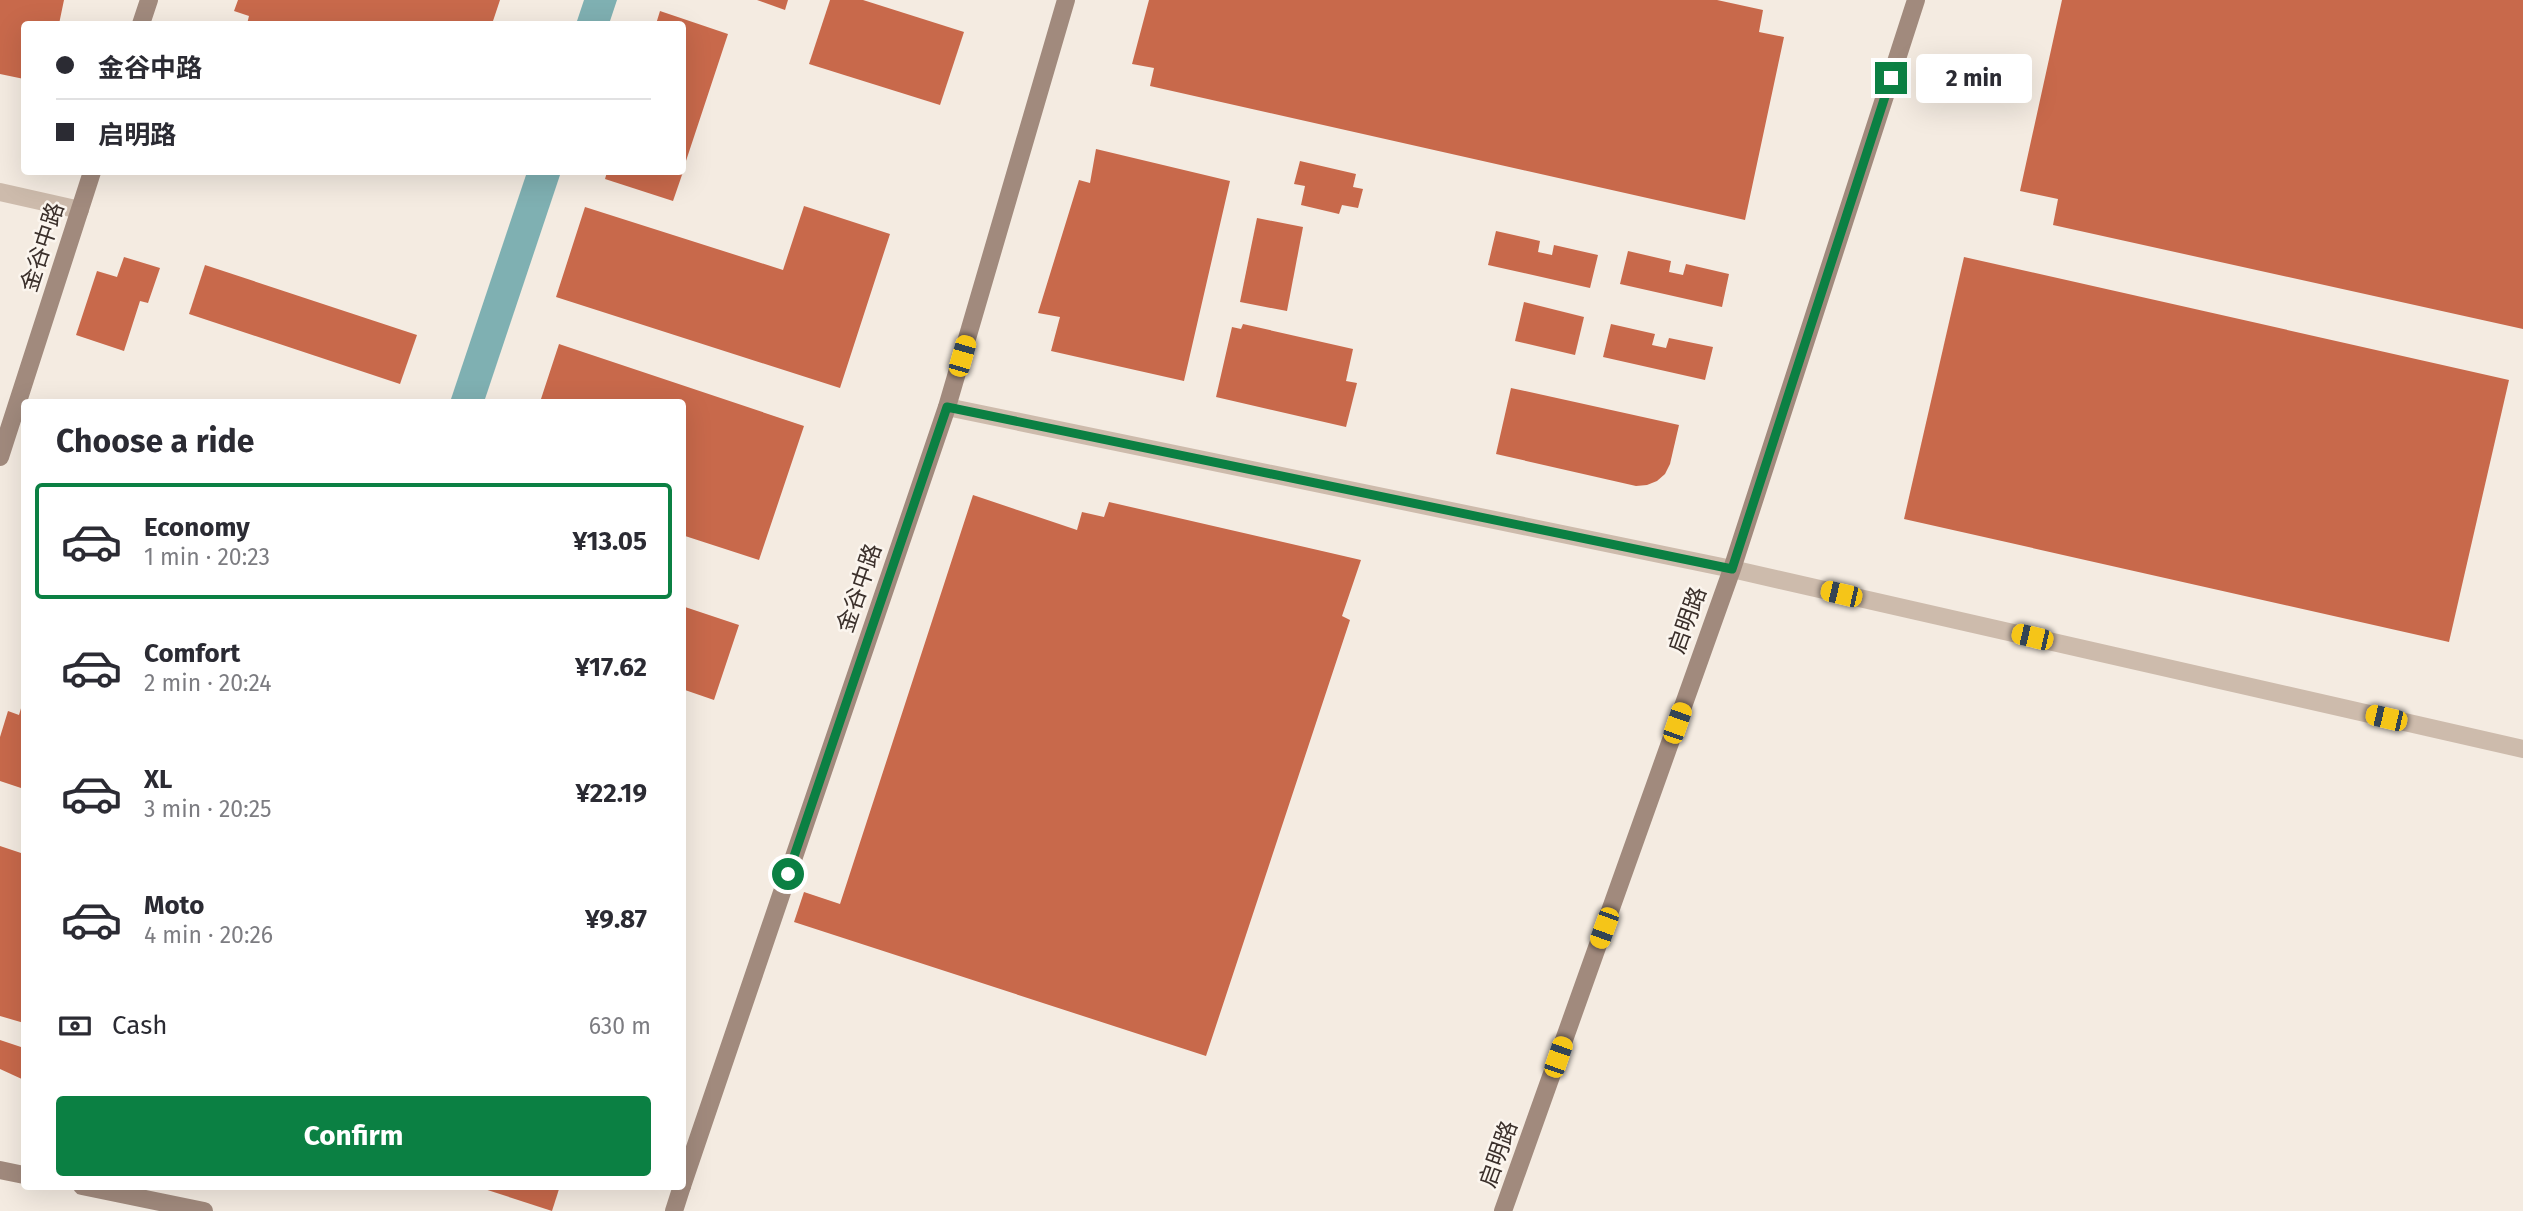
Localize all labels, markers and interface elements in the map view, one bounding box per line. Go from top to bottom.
text: 金谷中路 [98,53,202,84]
callout: 2 min [1916,54,2031,102]
route end [1875,62,1907,94]
text: 2 min [1946,64,2002,92]
text: 启明路 [98,120,176,151]
street label: 金谷中路 [14,199,70,295]
car [947,333,978,379]
text: Choose a ride [56,422,254,460]
icon: car [60,510,123,573]
text: Economy [144,512,250,543]
text: ¥13.05 [572,526,647,557]
street label: 金谷中路 [831,540,887,636]
text: 1 min · 20:23 [144,543,270,571]
car [1819,579,1864,609]
street label: 启明路 [1662,583,1712,657]
car [2010,622,2055,652]
icon: car [60,636,123,699]
text: Comfort [144,638,240,669]
text: ¥17.62 [575,652,647,683]
text: 2 min · 20:24 [144,669,272,697]
car [1661,700,1694,746]
car [2364,703,2409,733]
icon: car [60,762,123,825]
text: XL [144,764,172,795]
text: ¥22.19 [575,778,647,809]
text: 3 min · 20:25 [144,795,272,823]
route start [772,858,804,890]
icon: car [60,888,123,951]
text: Moto [144,890,204,921]
text: ¥9.87 [585,904,647,935]
car [1587,905,1622,951]
text: 4 min · 20:26 [144,921,273,949]
icon: cash [56,1007,94,1045]
text: Cash [112,1010,168,1041]
text: 630 m [589,1012,651,1040]
car [1542,1034,1575,1080]
button: Confirm [56,1096,651,1176]
street label: 启明路 [1473,1117,1523,1191]

